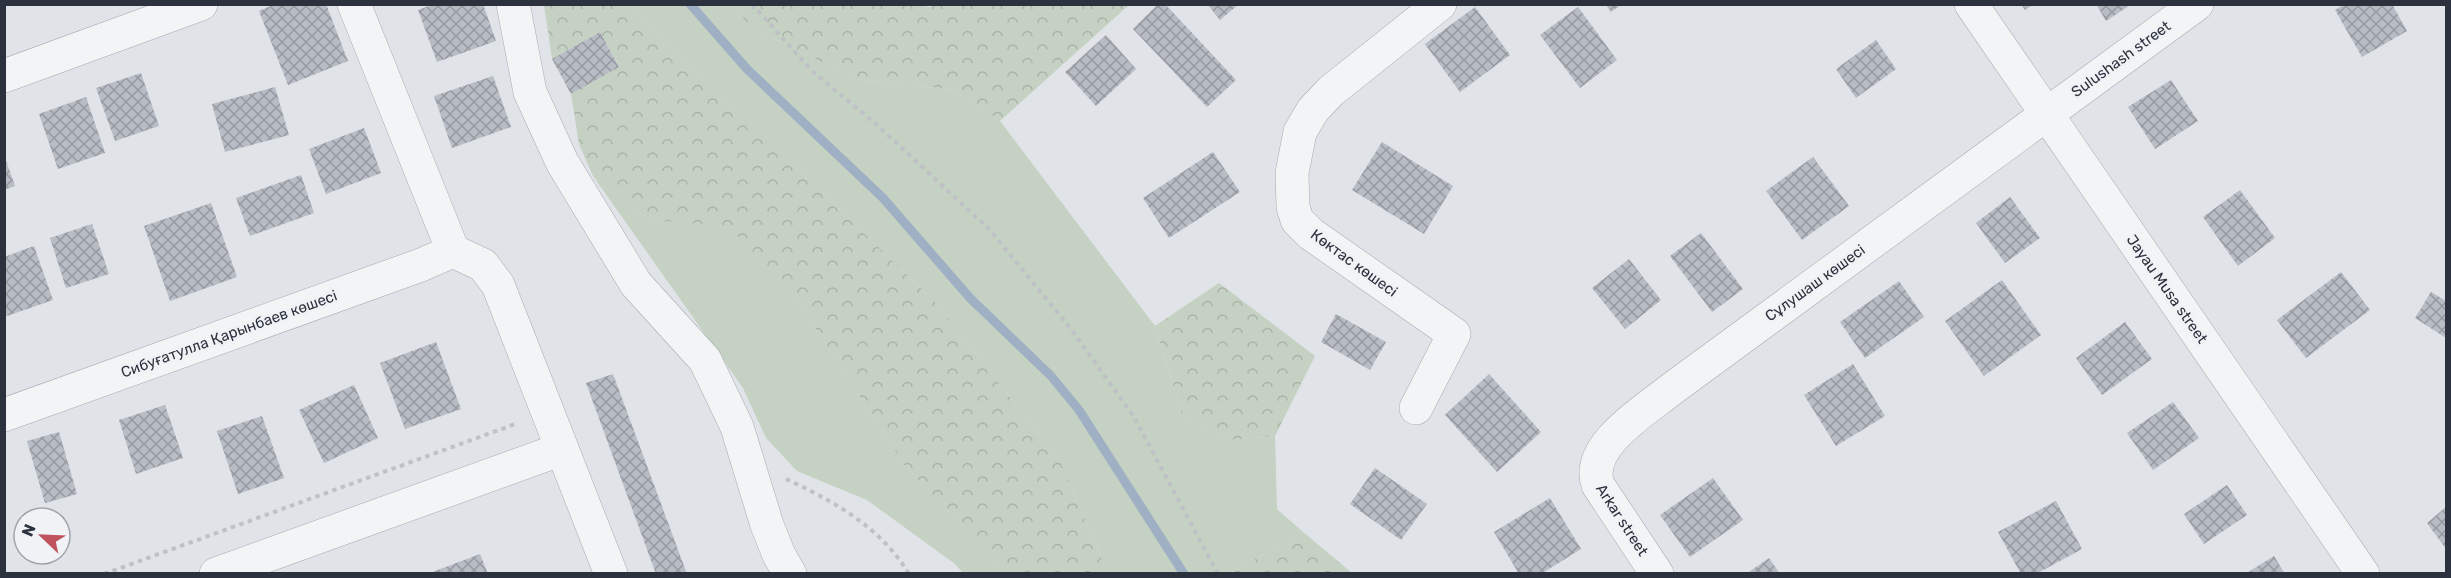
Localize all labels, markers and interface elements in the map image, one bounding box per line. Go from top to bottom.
street label: Sulushash street [2068,17,2174,101]
street label: Көктас көшесі [1307,225,1401,301]
street label: Jayau Musa street [2123,231,2211,347]
street label: Сұлушаш көшесі [1761,241,1869,325]
street label: Сибуғатулла Қарынбаев көшесі [118,286,340,382]
street label: Arkar street [1592,481,1652,560]
north arrow [12,506,72,566]
text: N [18,521,40,539]

